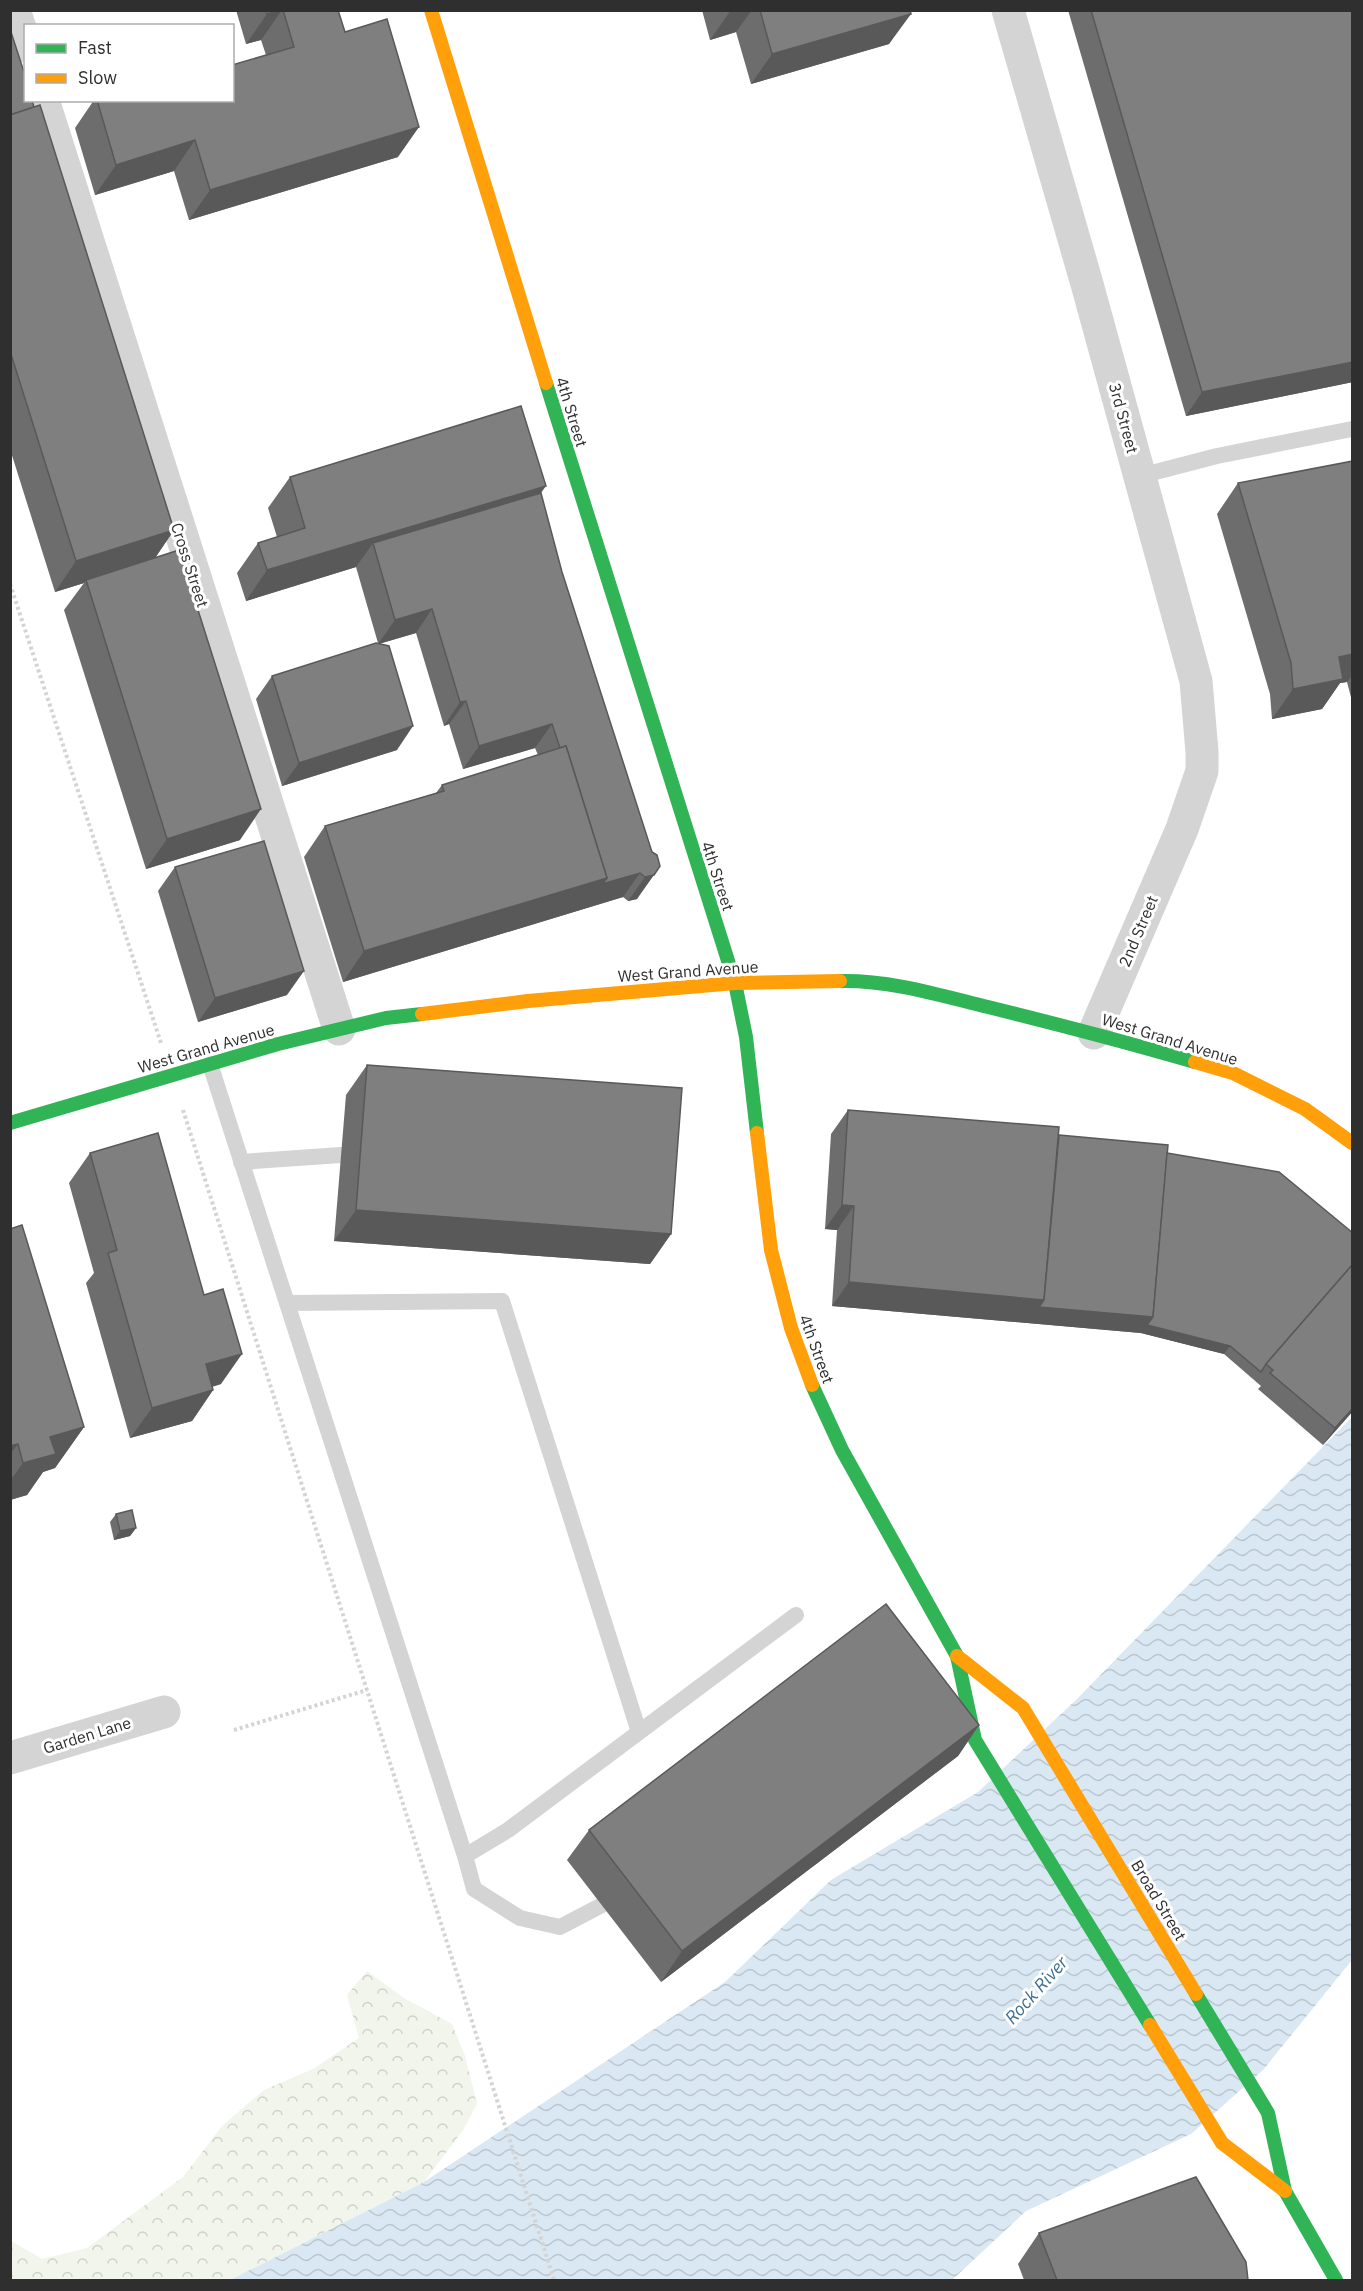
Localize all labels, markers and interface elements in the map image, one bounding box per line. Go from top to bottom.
legend [24,24,234,102]
text: Fast [78,36,112,59]
text: Slow [78,66,117,89]
street label: 4th Street [552,375,592,449]
street label: 3rd Street [1105,380,1143,456]
street label: Cross Street [167,520,213,610]
street label: 4th Street [697,839,739,913]
street label: 2nd Street [1114,892,1162,970]
street label: West Grand Avenue [617,956,759,986]
street label: West Grand Avenue [1100,1009,1241,1069]
street label: West Grand Avenue [136,1019,277,1077]
street label: 4th Street [795,1312,839,1386]
street label: Garden Lane [41,1712,134,1758]
street label: Broad Street [1127,1856,1191,1944]
water label: Rock River [1000,1951,1073,2029]

